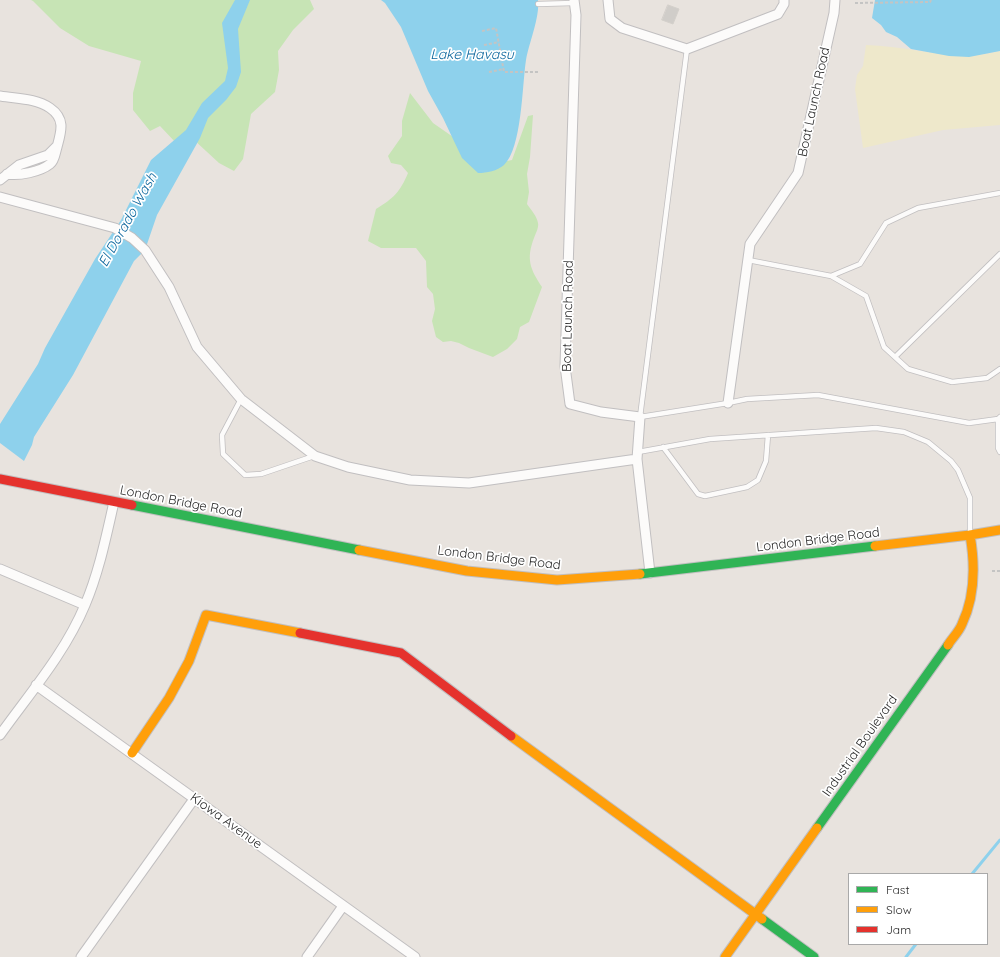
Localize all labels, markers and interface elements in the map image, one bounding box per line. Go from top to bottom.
street label: Boat Launch Road [795,46,833,158]
water label: Lake Havasu [430,47,514,63]
water label: El Dorado Wash [95,170,161,270]
street label: Boat Launch Road [559,260,577,372]
street label: London Bridge Road [119,482,243,522]
street label: London Bridge Road [755,525,881,555]
street label: London Bridge Road [436,543,562,573]
street label: Industrial Boulevard [819,692,901,800]
street label: Kiowa Avenue [187,790,265,852]
legend [848,873,988,945]
text: Fast [886,882,910,897]
text: Slow [886,902,912,917]
text: Jam [886,922,911,937]

